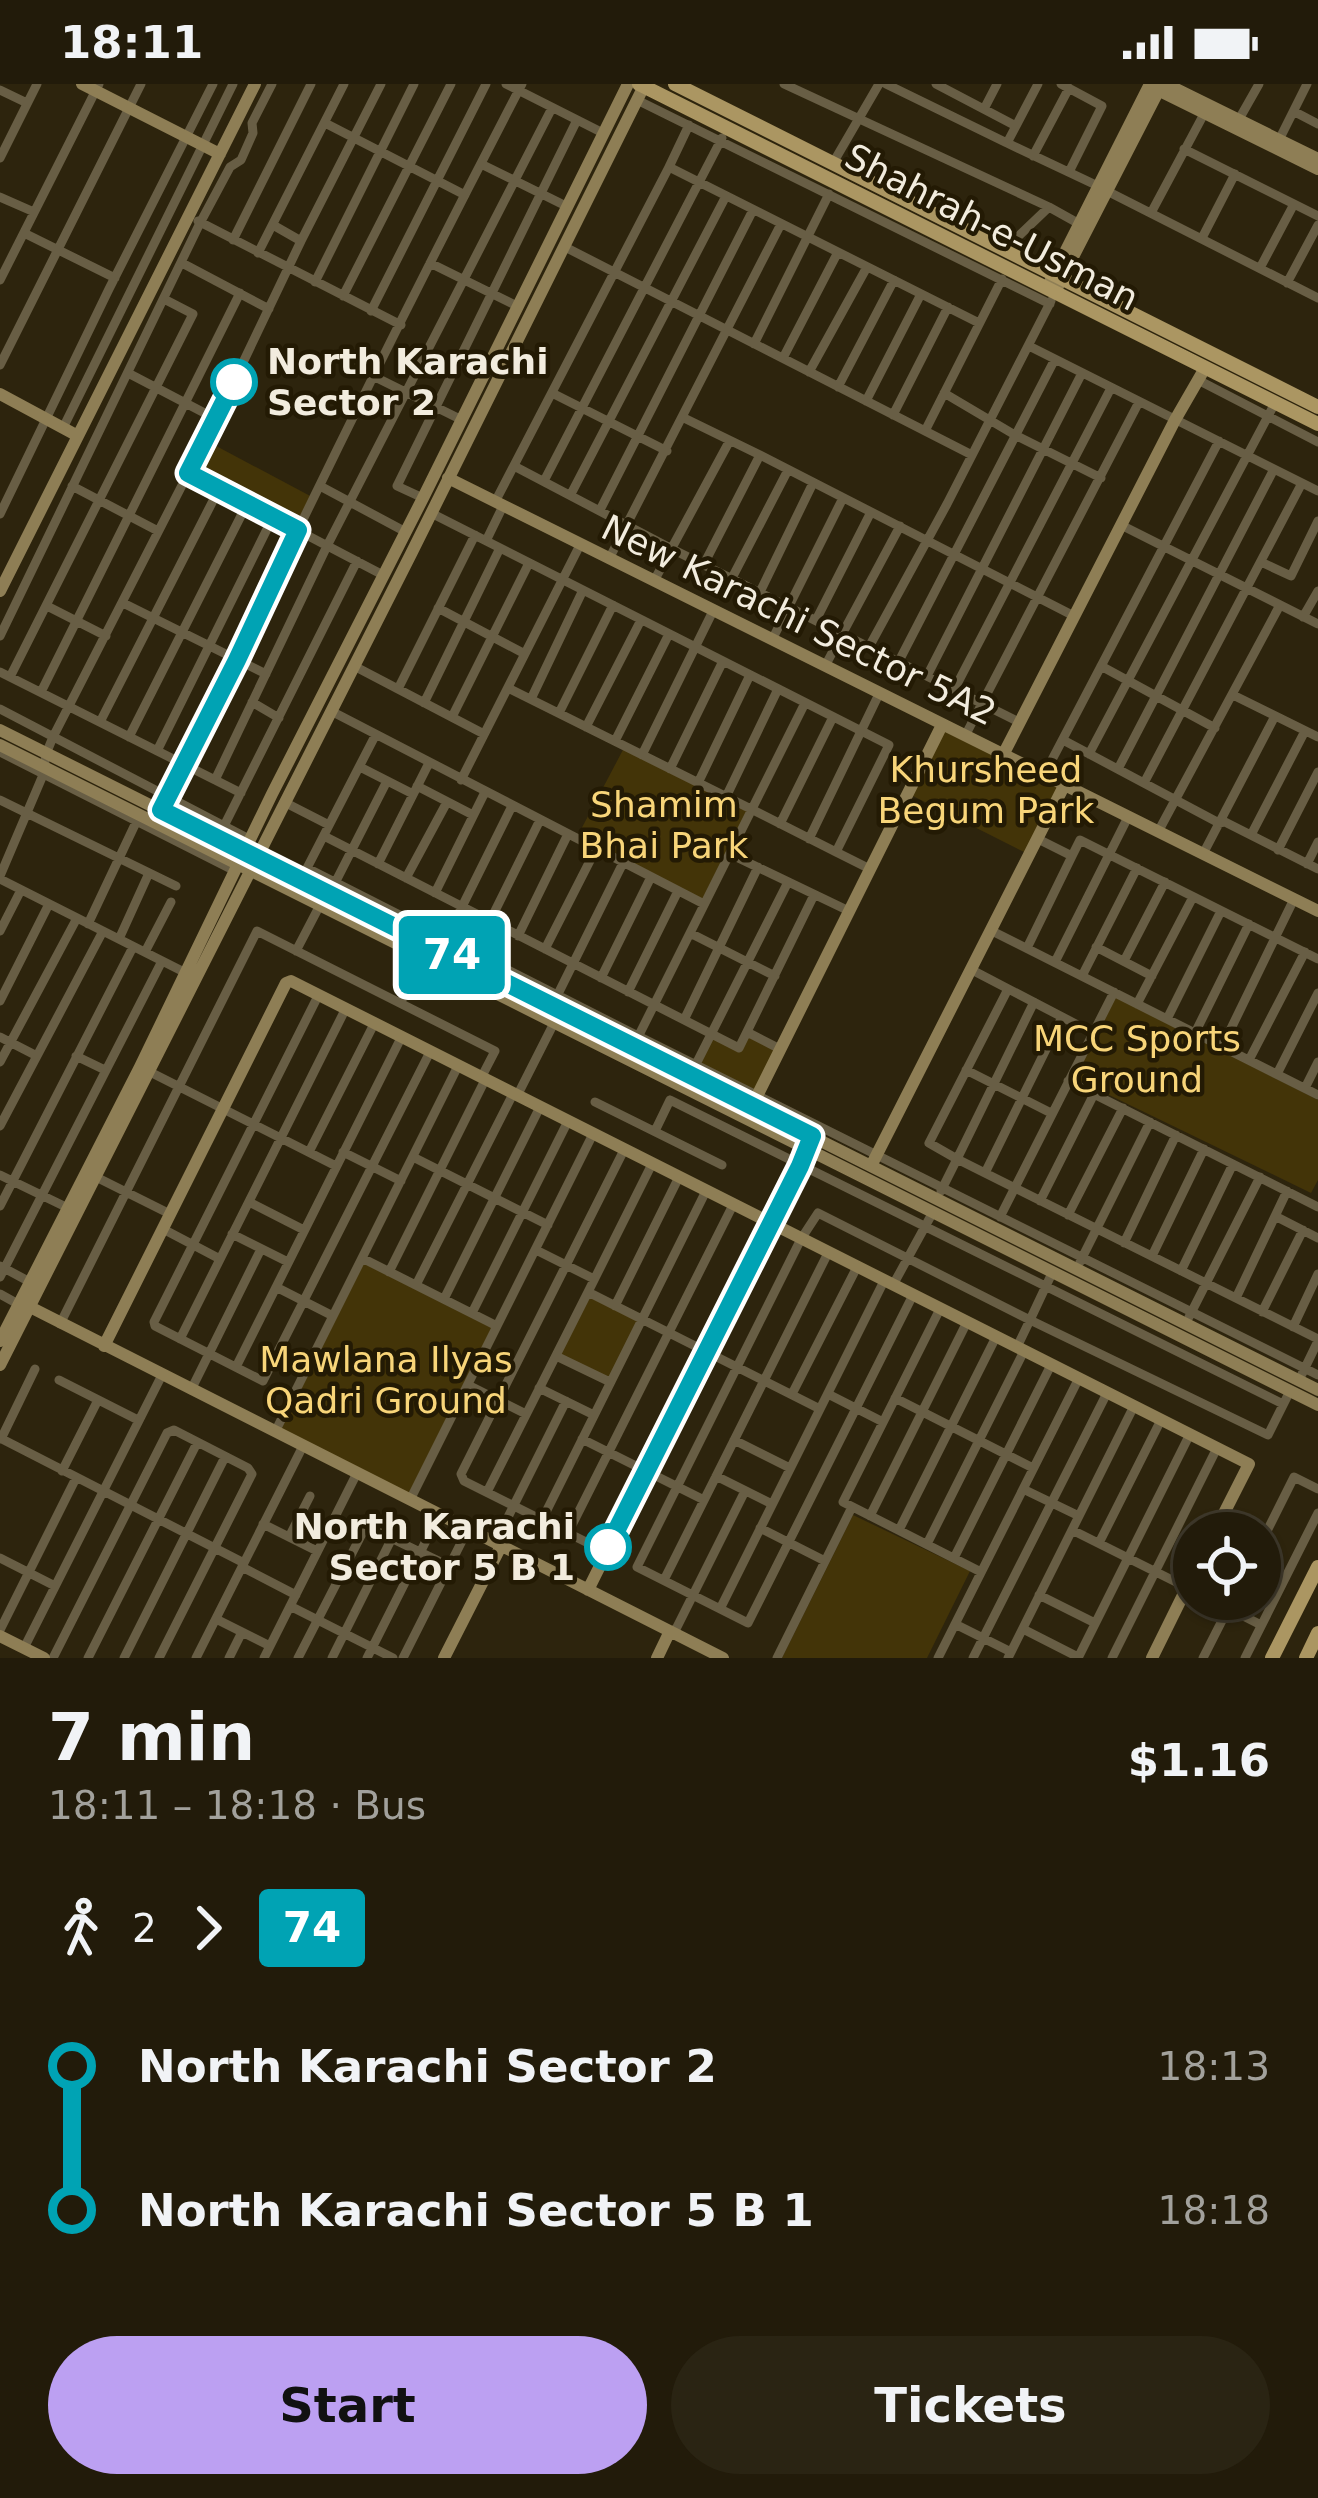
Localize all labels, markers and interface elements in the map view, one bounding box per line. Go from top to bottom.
text: 18:11 [60,16,203,69]
street label: Shahrah-e-Usman [839,135,1145,319]
place label: North Karachi Sector 2 [267,341,549,423]
marker: North Karachi Sector 2 [212,360,256,404]
street label: New Karachi Sector 5A2 [595,507,1003,733]
park label: Khursheed Begum Park [878,749,1095,831]
park label: Shamim Bhai Park [580,784,749,866]
line badge: 74 [398,916,506,994]
text: 74 [423,930,481,979]
park label: MCC Sports Ground [1033,1018,1241,1100]
park label: Mawlana Ilyas Qadri Ground [259,1339,513,1421]
place label: North Karachi Sector 5 B 1 [293,1506,575,1588]
map controls [1173,1512,1281,1620]
button: locate [1173,1512,1281,1620]
marker: North Karachi Sector 5 B 1 [586,1525,630,1569]
text: 7 min [48,1699,255,1776]
text: $1.16 [1128,1734,1270,1787]
text: 18:11 – 18:18 · Bus [48,1783,426,1828]
icon: walk [48,1895,114,1961]
icon: forward [175,1895,241,1961]
text: 74 [283,1903,341,1952]
text: 2 [132,1906,157,1951]
text: North Karachi Sector 2 [138,2040,717,2093]
text: 18:13 [1158,2044,1270,2089]
text: North Karachi Sector 5 B 1 [138,2184,814,2237]
text: 18:18 [1158,2188,1270,2233]
button: Start [48,2336,647,2474]
button: Tickets [671,2336,1270,2474]

